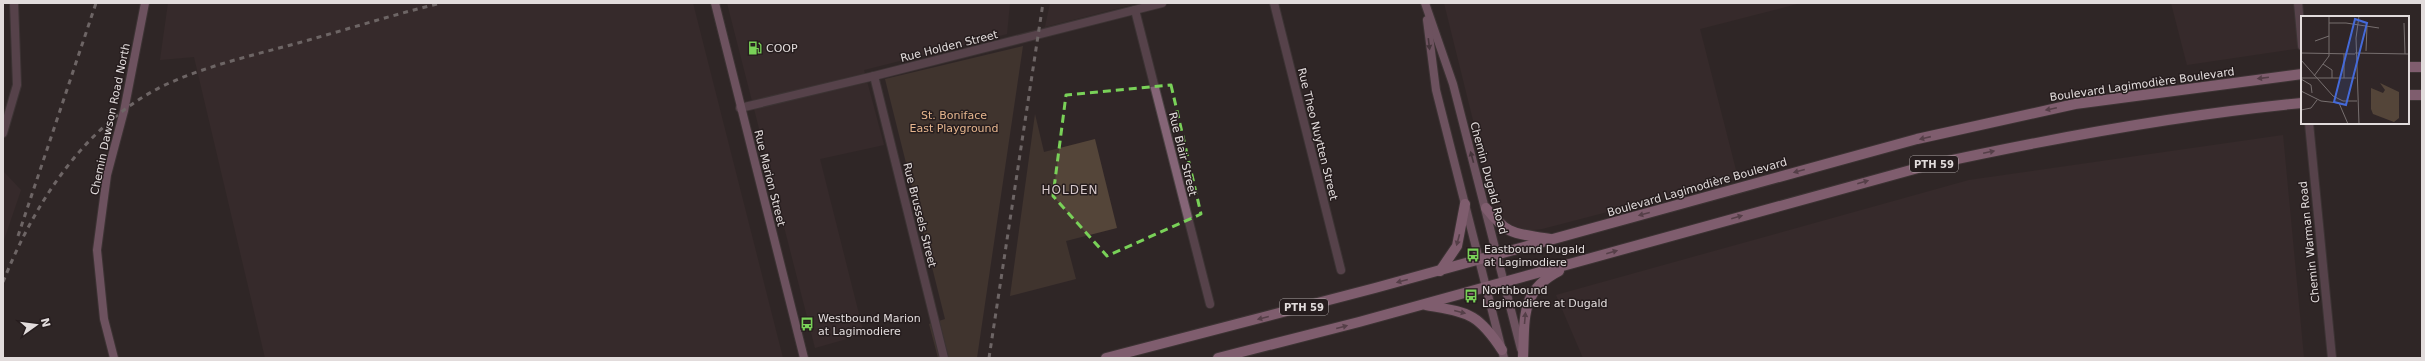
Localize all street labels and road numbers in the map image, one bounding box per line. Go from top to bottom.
street label: Rue Holden Street [899,28,1000,65]
street label: Chemin Dawson Road North [88,42,133,196]
street label: Boulevard Lagimodière Boulevard [2049,65,2235,104]
street label: Rue Theo Nuytten Street [1295,67,1340,202]
street label: Rue Blair Street [1166,111,1199,198]
street label: Chemin Dugald Road [1467,120,1510,236]
street label: Rue Marion Street [751,129,788,228]
street label: Boulevard Lagimodière Boulevard [1606,156,1789,219]
road number: PTH 59 [1910,156,1958,172]
street label: Rue Brussels Street [900,161,939,269]
street label: Chemin Warman Road [2297,180,2322,304]
road number: PTH 59 [1280,299,1328,315]

